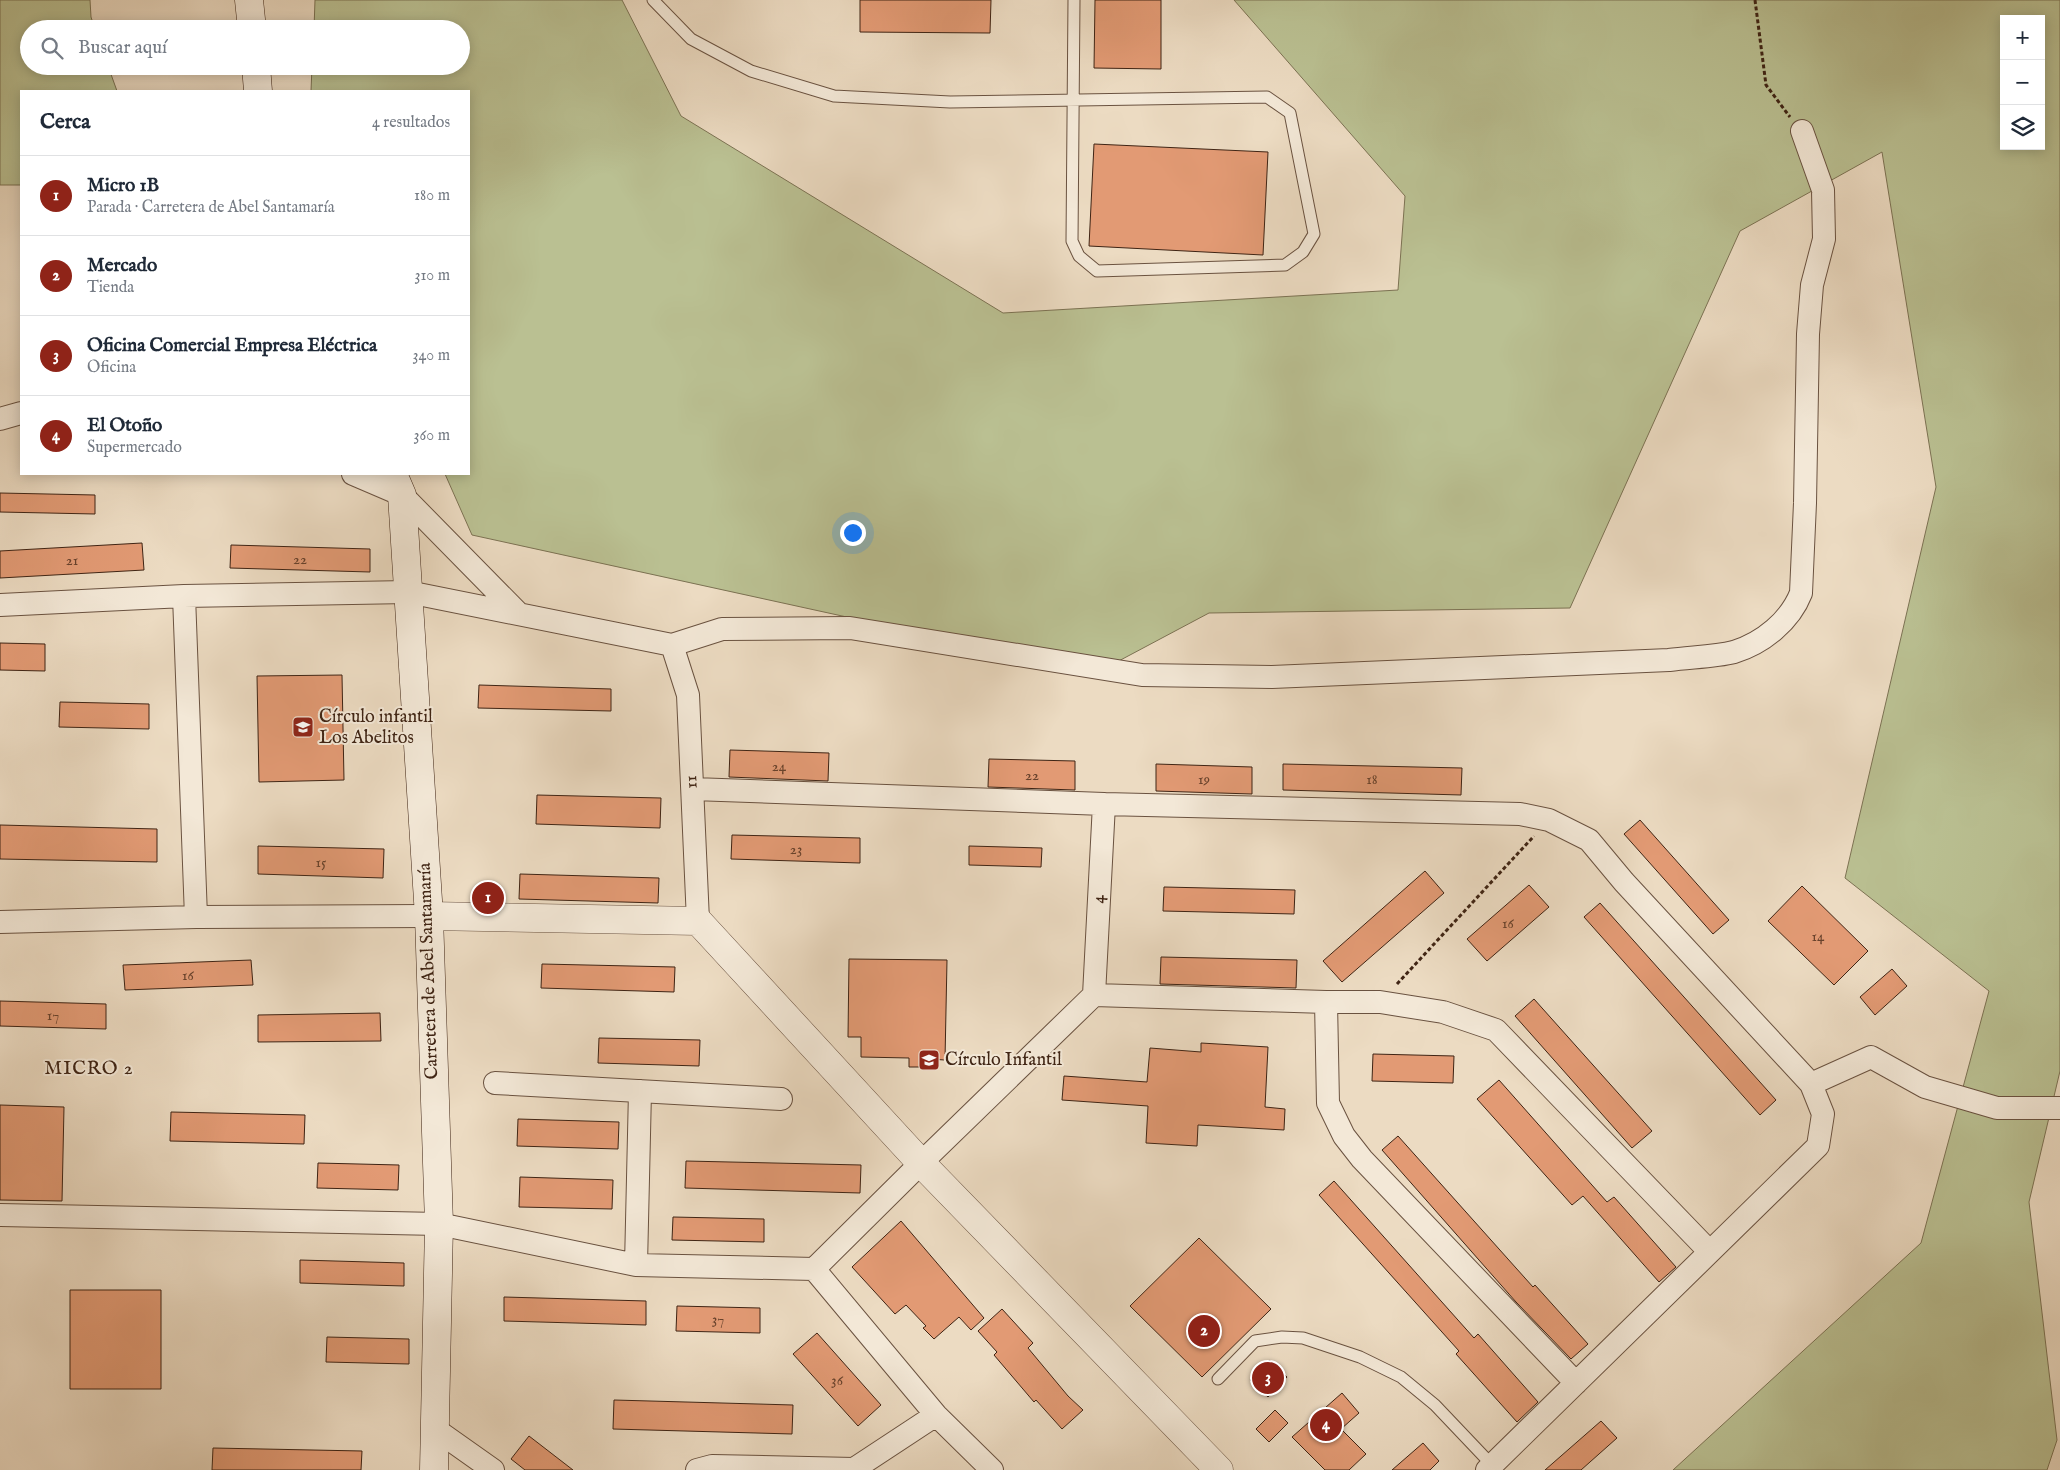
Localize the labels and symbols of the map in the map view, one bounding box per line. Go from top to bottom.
your location [840,520,866,546]
house number: 22 [293,550,307,569]
house number: 21 [66,551,78,570]
place label: Círculo infantil Los Abelitos [319,706,433,750]
school or university icon: Círculo infantil Los Abelitos [291,715,315,739]
house number: 24 [772,757,787,776]
house number: 22 [1025,766,1039,785]
house number: 19 [1198,770,1210,789]
house number: 18 [1366,770,1378,789]
street label: 11 [680,775,704,789]
house number: 23 [790,840,802,859]
house number: 15 [315,853,327,872]
street label: Carretera de Abel Santamaría [414,862,444,1080]
pin: 1 [472,879,504,917]
street label: 4 [1087,894,1111,904]
house number: 16 [1502,914,1515,933]
house number: 14 [1812,927,1825,946]
house number: 16 [182,966,195,985]
house number: 17 [47,1006,59,1025]
school or university icon: Círculo Infantil [917,1048,941,1072]
place label: Círculo Infantil [945,1049,1062,1072]
district label: MICRO 2 [44,1057,134,1081]
house number: 37 [712,1310,724,1329]
pin: 2 [1188,1312,1220,1350]
pin: 3 [1252,1359,1284,1397]
house number: 36 [831,1371,844,1390]
pin: 4 [1310,1406,1342,1444]

